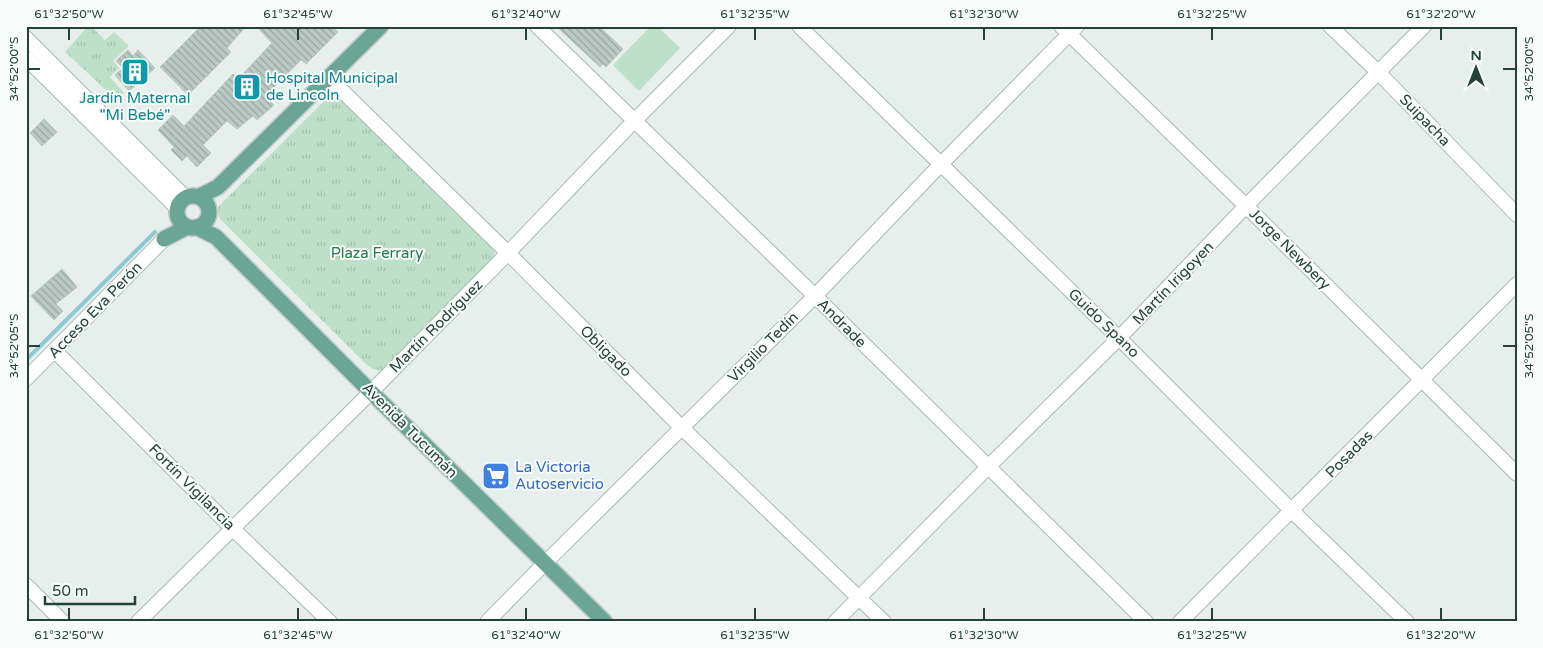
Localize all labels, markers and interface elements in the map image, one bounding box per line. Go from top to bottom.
text: 61°32'50"W [34,7,104,21]
text: 61°32'45"W [263,7,333,21]
text: 61°32'40"W [491,7,561,21]
text: 61°32'35"W [720,7,790,21]
text: 61°32'30"W [949,7,1019,21]
text: 61°32'25"W [1177,7,1247,21]
text: 61°32'20"W [1406,7,1476,21]
text: 34°52'00"S [7,37,21,101]
text: 34°52'00"S [1522,37,1536,101]
north arrow [1450,42,1500,92]
text: N [1470,47,1482,64]
building icon: Jardín Maternal "Mi Bebé" [120,57,150,87]
place label: Hospital Municipal de Lincoln [266,69,398,104]
building icon: Hospital Municipal de Lincoln [232,72,262,102]
place label: Jardín Maternal "Mi Bebé" [79,89,191,124]
street label: Suipacha [1396,90,1454,150]
street label: Jorge Newbery [1246,205,1334,293]
street label: Martín Irigoyen [1129,238,1217,328]
park label: Plaza Ferrary [331,244,423,262]
street label: Acceso Eva Perón [44,258,146,362]
street label: Martín Rodríguez [386,276,486,376]
street label: Guido Spano [1065,285,1143,361]
street label: Andrade [814,295,870,351]
street label: Virgilio Tedín [724,308,802,386]
text: 34°52'05"S [7,314,21,378]
text: 34°52'05"S [1522,314,1536,378]
street label: Obligado [576,321,636,381]
street label: Avenida Tucumán [359,379,461,481]
street label: Posadas [1322,427,1376,481]
street label: Fortín Vigilancia [145,440,239,534]
place label: La Victoria Autoservicio [515,458,604,493]
supermarket icon: La Victoria Autoservicio [481,461,511,491]
scale bar [45,573,135,605]
text: 50 m [52,582,89,600]
text: 61°32'50"W [34,628,104,642]
text: 61°32'45"W [263,628,333,642]
text: 61°32'40"W [491,628,561,642]
text: 61°32'35"W [720,628,790,642]
text: 61°32'30"W [949,628,1019,642]
text: 61°32'25"W [1177,628,1247,642]
text: 61°32'20"W [1406,628,1476,642]

